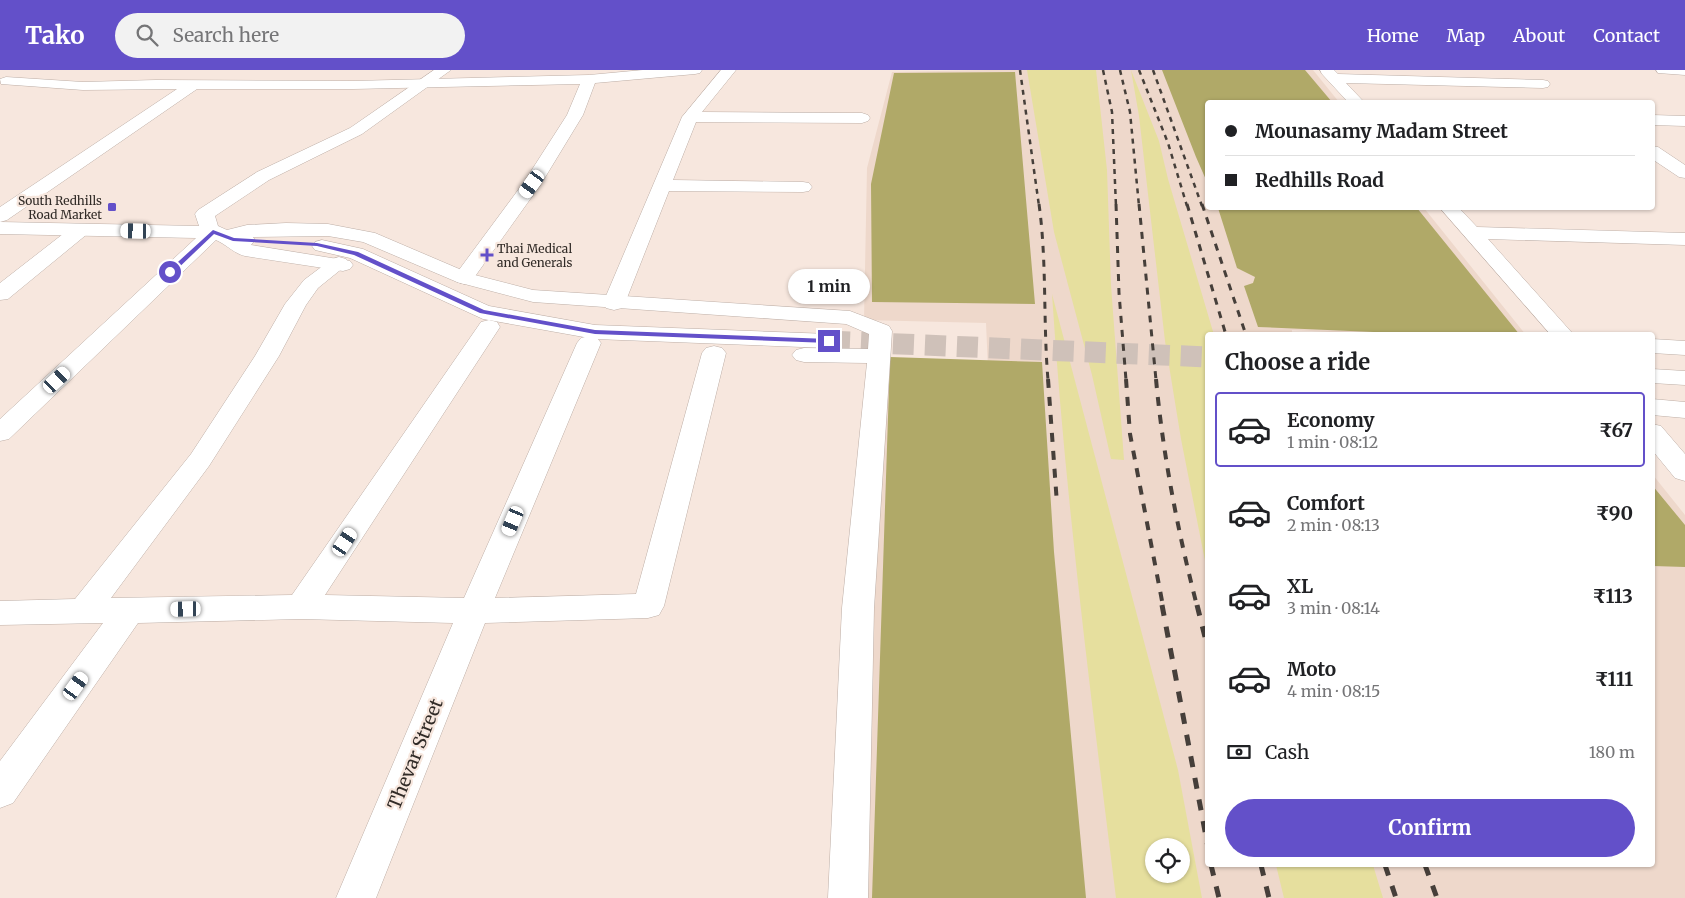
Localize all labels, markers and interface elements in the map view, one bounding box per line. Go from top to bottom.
search box [115,13,465,58]
text: Tako [25,20,85,51]
icon: search [133,21,161,49]
text: Search here [173,23,279,47]
text: Home [1367,24,1419,47]
text: Map [1447,24,1485,47]
text: About [1513,24,1565,47]
text: Contact [1593,24,1660,47]
text: Mounasamy Madam Street [1255,119,1508,143]
car [517,167,546,201]
text: Redhills Road [1255,168,1384,192]
place label: South Redhills Road Market [18,193,102,222]
marker: South Redhills Road Market [106,201,118,213]
car [120,223,151,239]
place label: Thai Medical and Generals [497,241,572,270]
marker: Thai Medical and Generals [481,249,493,261]
route start [159,261,181,283]
callout: 1 min [788,268,870,304]
text: 1 min [807,276,851,296]
route end [818,330,840,352]
text: Choose a ride [1225,348,1370,376]
car [40,364,73,396]
icon: car [1227,407,1272,452]
text: Economy [1287,408,1375,432]
text: ₹67 [1599,418,1633,442]
text: 1 min · 08:12 [1287,432,1378,452]
icon: car [1227,490,1272,535]
text: Comfort [1287,491,1365,515]
text: ₹90 [1596,501,1633,525]
car [500,504,525,538]
text: 2 min · 08:13 [1287,515,1380,535]
car [330,525,359,559]
icon: car [1227,573,1272,618]
text: XL [1287,574,1313,598]
text: ₹113 [1592,584,1633,608]
text: 3 min · 08:14 [1287,598,1380,618]
car [170,601,201,617]
icon: car [1227,656,1272,701]
text: Moto [1287,657,1336,681]
text: ₹111 [1595,667,1633,691]
car [61,669,90,703]
text: 4 min · 08:15 [1287,681,1380,701]
street label: Thevar Street [382,695,448,813]
icon: cash [1225,738,1253,766]
text: Cash [1265,740,1309,764]
text: 180 m [1589,742,1635,762]
button: Confirm [1225,799,1635,857]
map controls [1145,838,1190,883]
button: locate [1145,838,1190,883]

